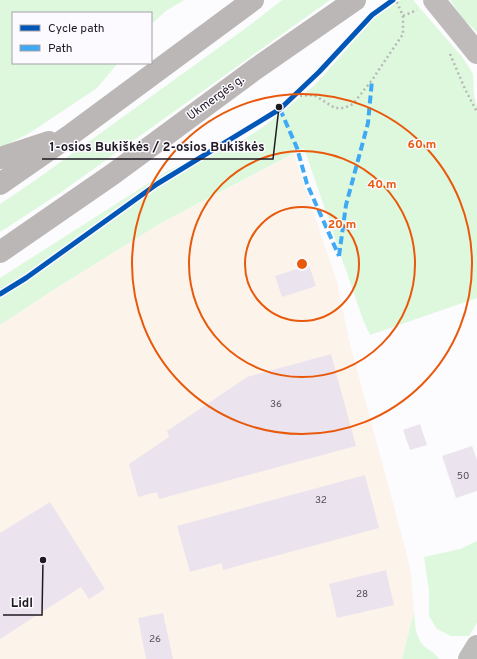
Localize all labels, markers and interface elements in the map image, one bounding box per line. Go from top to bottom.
legend [12,12,152,64]
text: Cycle path [48,21,105,37]
text: Path [48,41,73,57]
street label: Ukmergės g. [184,72,248,124]
callout: 1-osios Bukiškės / 2-osios Bukiškės [42,134,273,159]
text: 60 m [408,137,436,153]
text: 1-osios Bukiškės / 2-osios Bukiškės [49,140,265,156]
text: 40 m [367,177,397,193]
text: 20 m [328,217,356,233]
centre of rings [295,257,309,271]
house number: 36 [270,398,282,411]
house number: 50 [457,470,469,483]
house number: 32 [315,494,327,507]
house number: 28 [356,588,368,601]
callout: Lidl [3,590,42,615]
text: Lidl [11,596,33,612]
house number: 26 [149,633,161,646]

